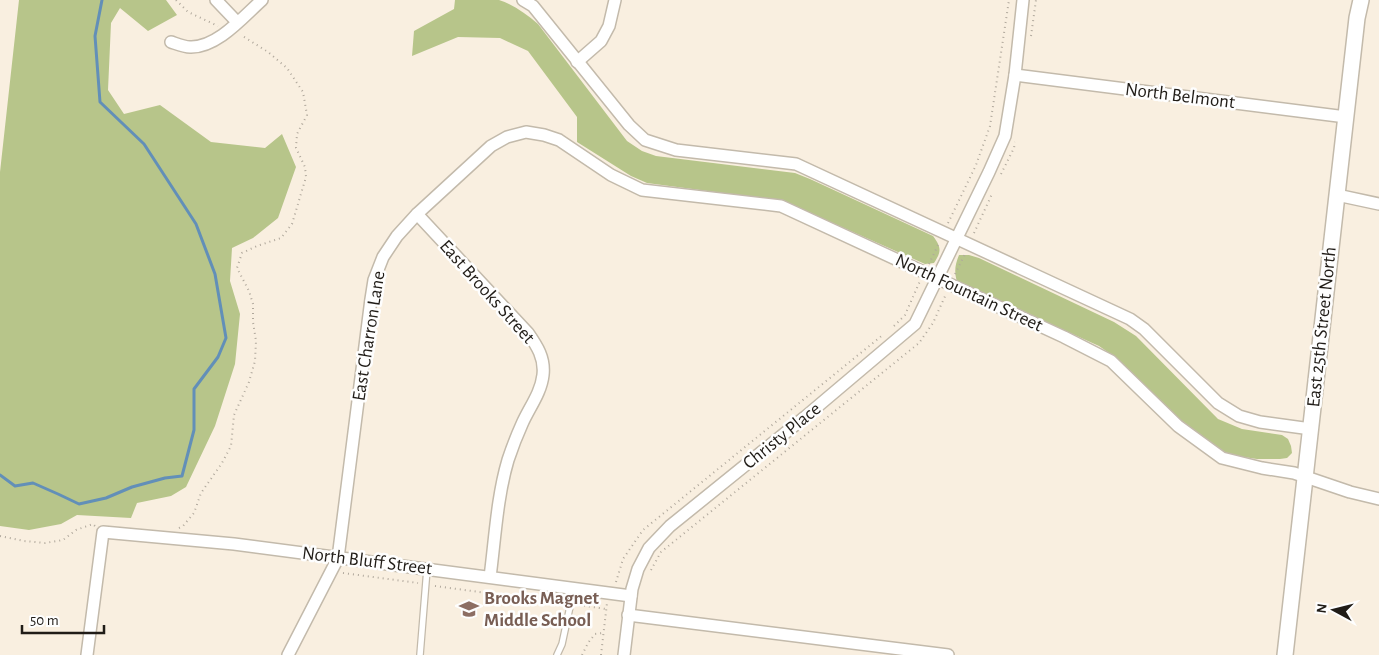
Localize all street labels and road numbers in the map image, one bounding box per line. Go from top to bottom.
street label: North Belmont [1124,80,1236,112]
street label: East Brooks Street [436,237,538,347]
street label: East 25th Street North [1304,246,1340,408]
street label: North Fountain Street [892,251,1046,335]
street label: East Charron Lane [349,270,389,402]
street label: Christy Place [739,399,825,473]
street label: North Bluff Street [301,544,433,578]

